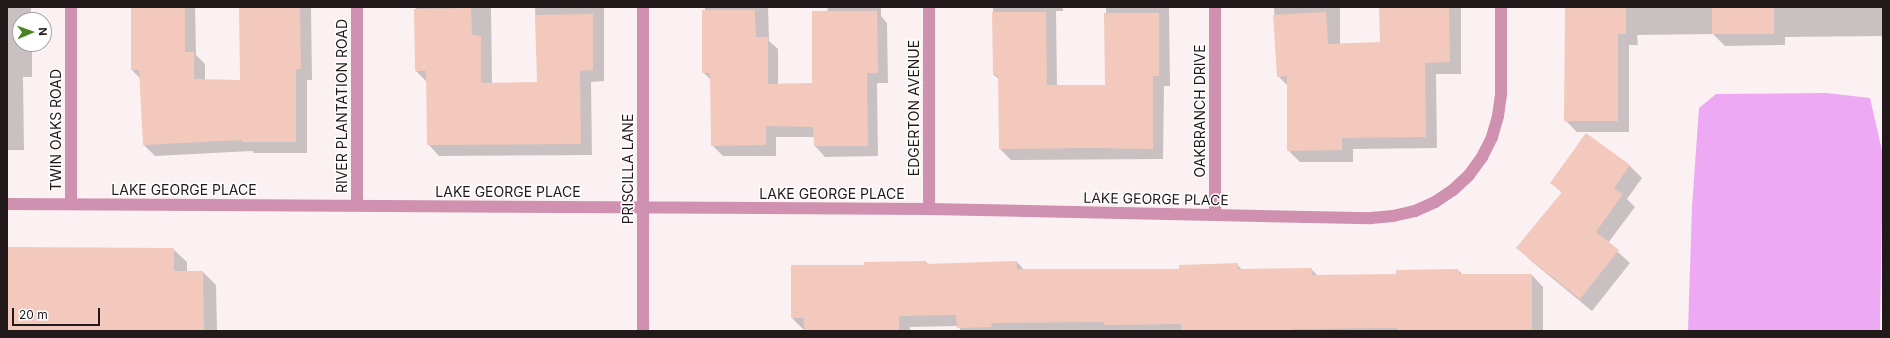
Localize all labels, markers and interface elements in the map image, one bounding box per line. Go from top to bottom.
north arrow [12,12,52,52]
street label: RIVER PLANTATION ROAD [334,19,350,193]
text: N [36,27,50,36]
street label: EDGERTON AVENUE [906,40,922,176]
street label: OAKBRANCH DRIVE [1192,44,1208,178]
street label: TWIN OAKS ROAD [48,69,64,191]
street label: PRISCILLA LANE [620,114,636,224]
street label: LAKE GEORGE PLACE [111,182,257,198]
street label: LAKE GEORGE PLACE [435,184,581,200]
street label: LAKE GEORGE PLACE [759,186,905,202]
street label: LAKE GEORGE PLACE [1083,189,1229,209]
scale bar [14,300,102,326]
text: 20 m [19,307,48,322]

